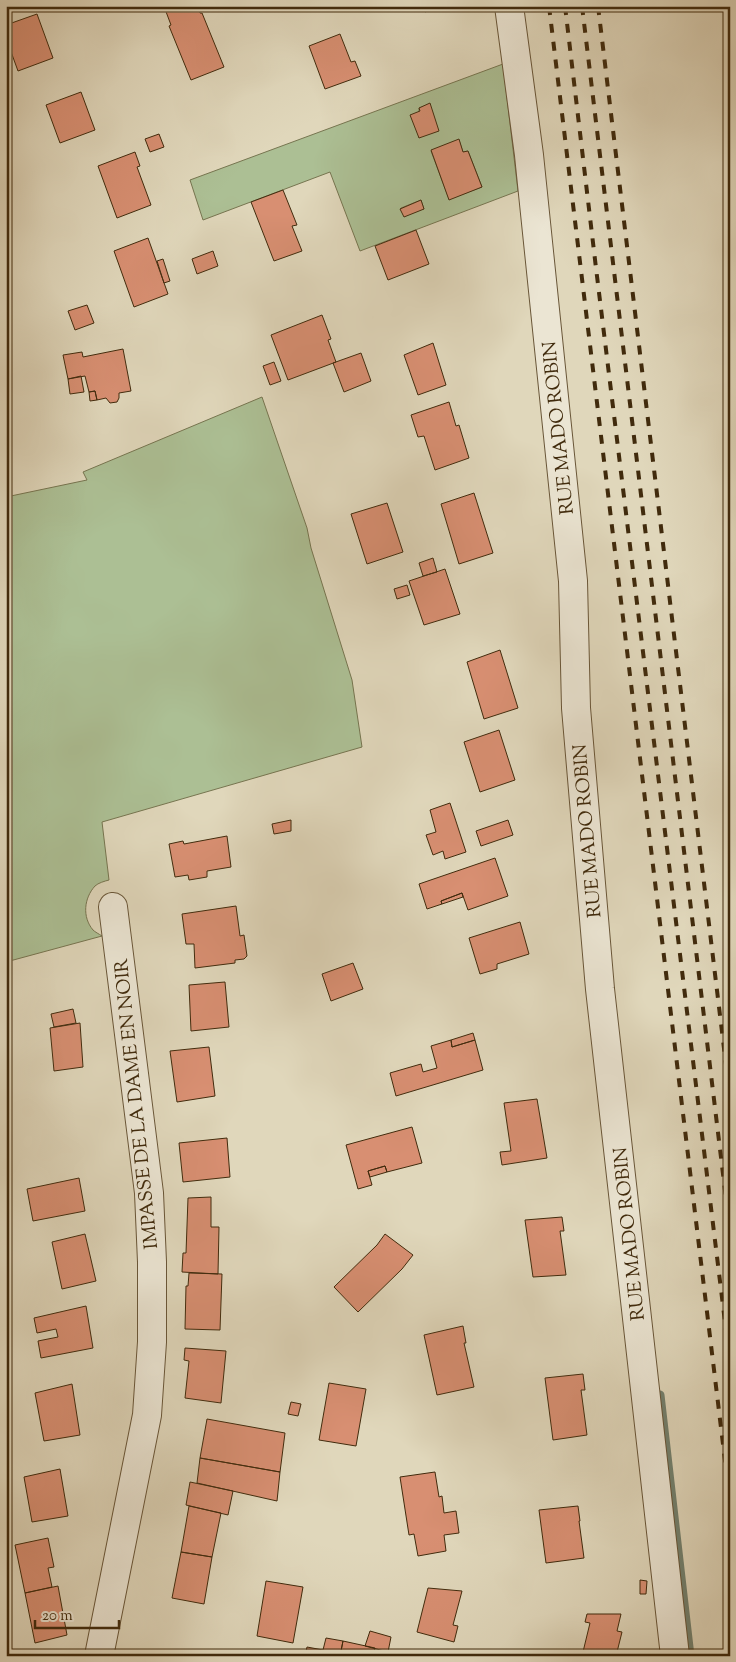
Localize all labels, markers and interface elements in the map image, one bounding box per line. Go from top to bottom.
street label: RUE MADO ROBIN [537,340,582,516]
street label: RUE MADO ROBIN [567,743,610,919]
street label: IMPASSE DE LA DAME EN NOIR [109,957,166,1250]
street label: RUE MADO ROBIN [608,1146,653,1322]
scale bar [35,1597,119,1629]
text: 20 m [42,1606,73,1627]

